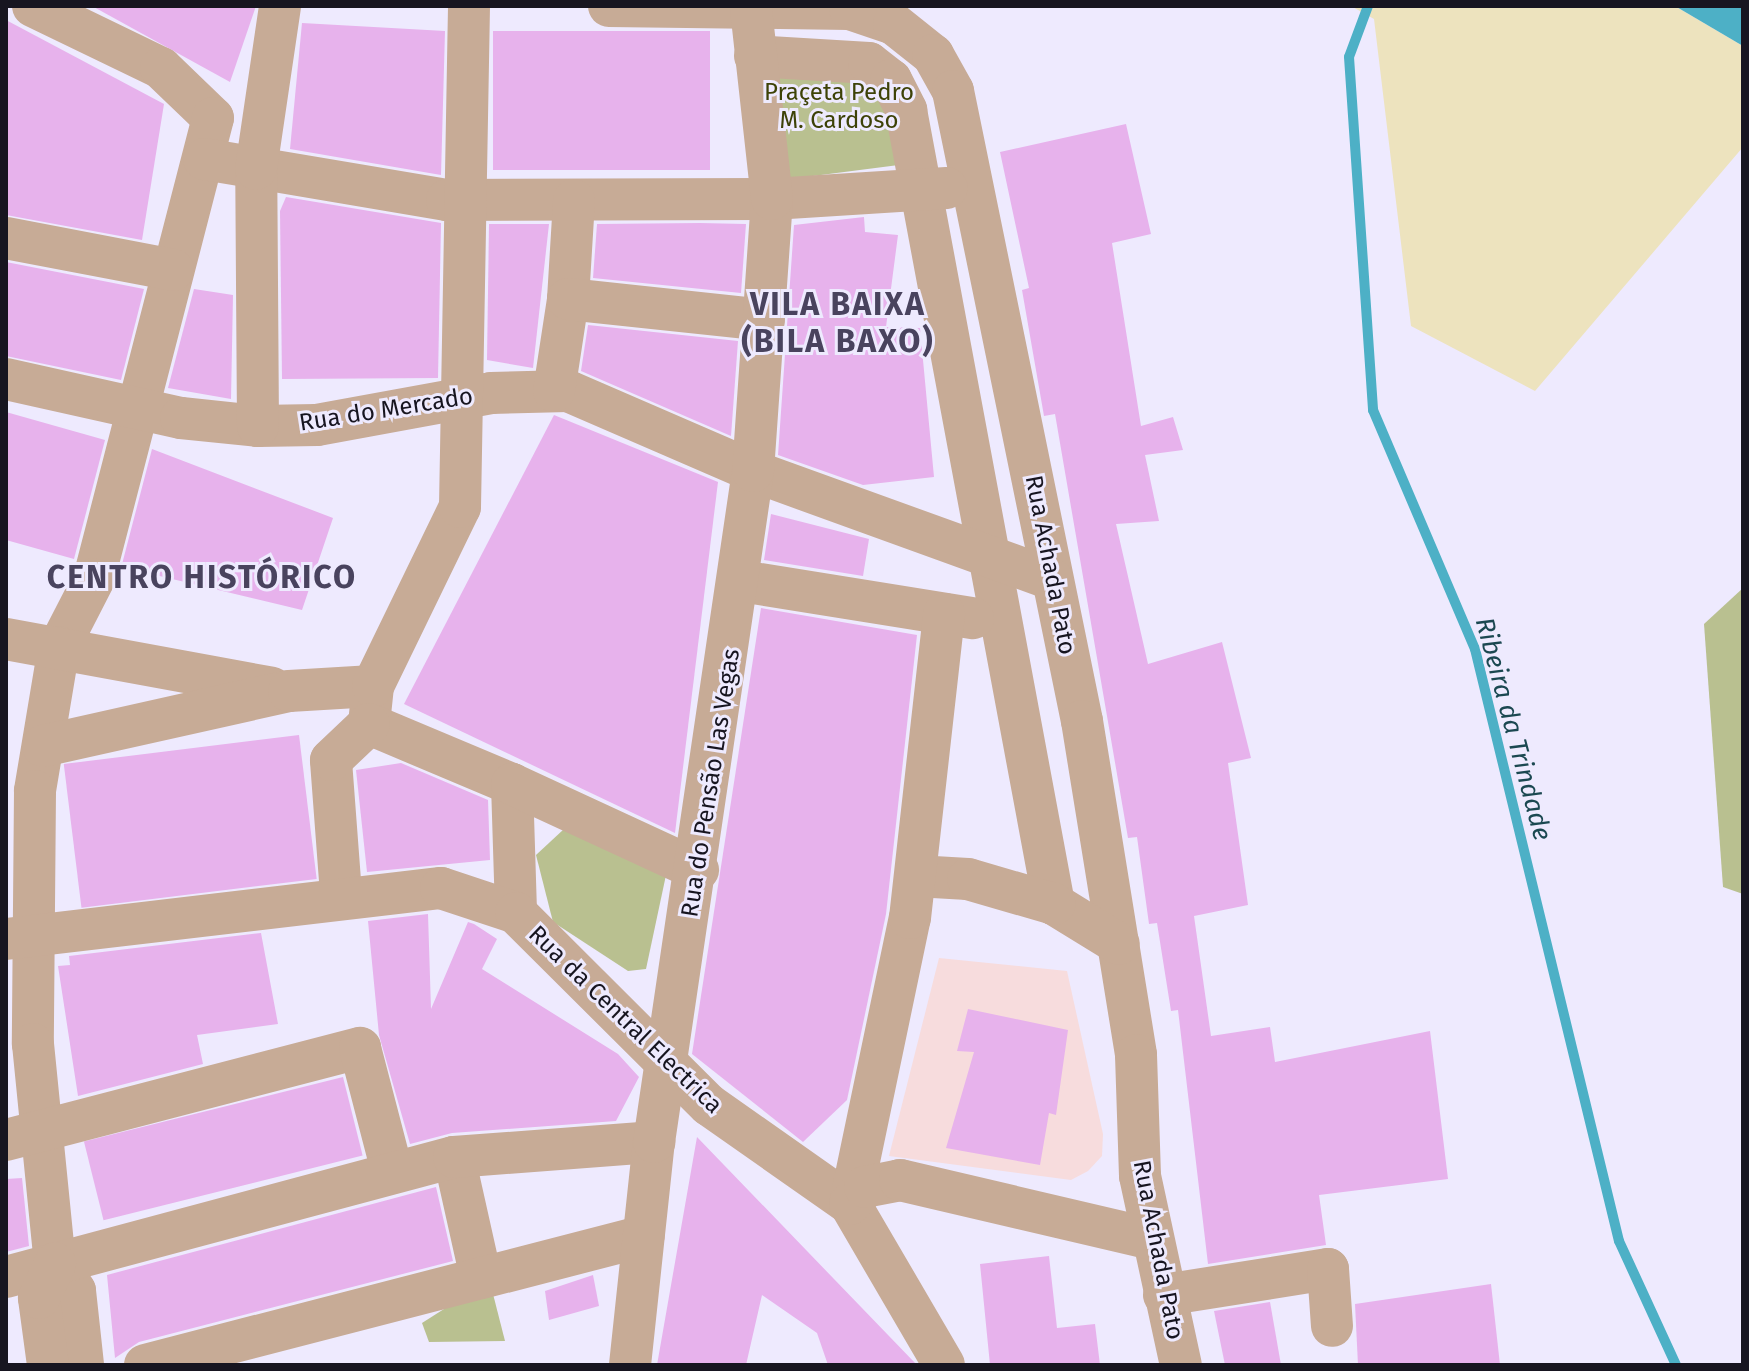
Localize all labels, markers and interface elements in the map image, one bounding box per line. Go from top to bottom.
park label: Praçeta Pedro M. Cardoso [764,79,914,135]
district label: VILA BAIXA (BILA BAXO) [741,286,935,361]
street label: Rua do Mercado [297,382,475,438]
street label: Rua Achada Pato [1018,473,1082,657]
district label: CENTRO HISTÓRICO [47,558,357,596]
water label: Ribeira da Trindade [1468,614,1558,844]
street label: Rua do Pensão Las Vegas [676,647,746,919]
street label: Rua da Central Electrica [522,920,728,1120]
street label: Rua Achada Pato [1126,1158,1190,1342]

